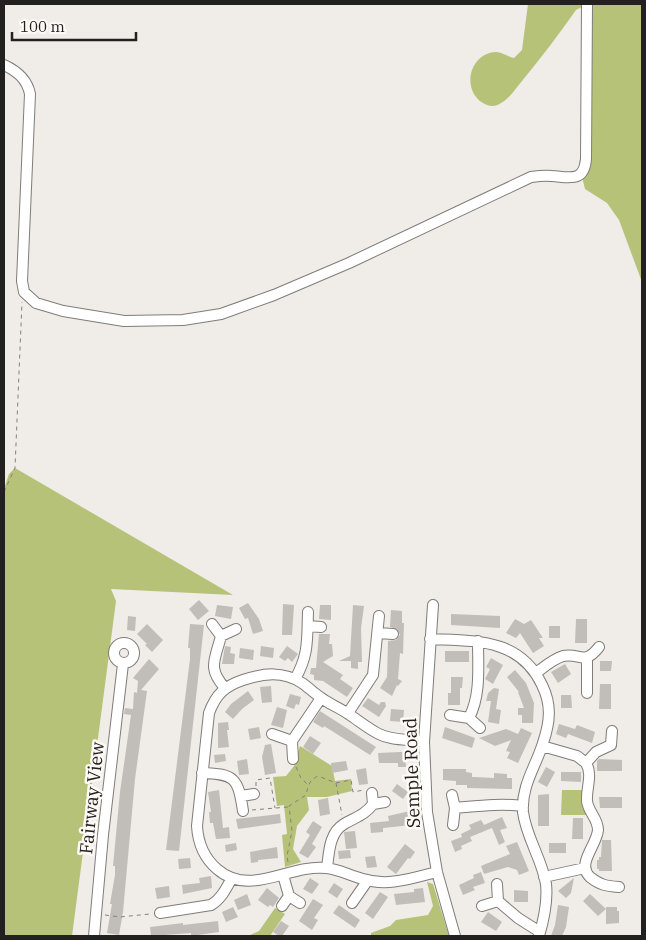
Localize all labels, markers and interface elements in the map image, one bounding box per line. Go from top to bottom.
scale bar [12,10,136,42]
text: 100 m [20,17,65,36]
street label: Semple Road [398,717,425,829]
street label: Fairway View [74,741,109,855]

